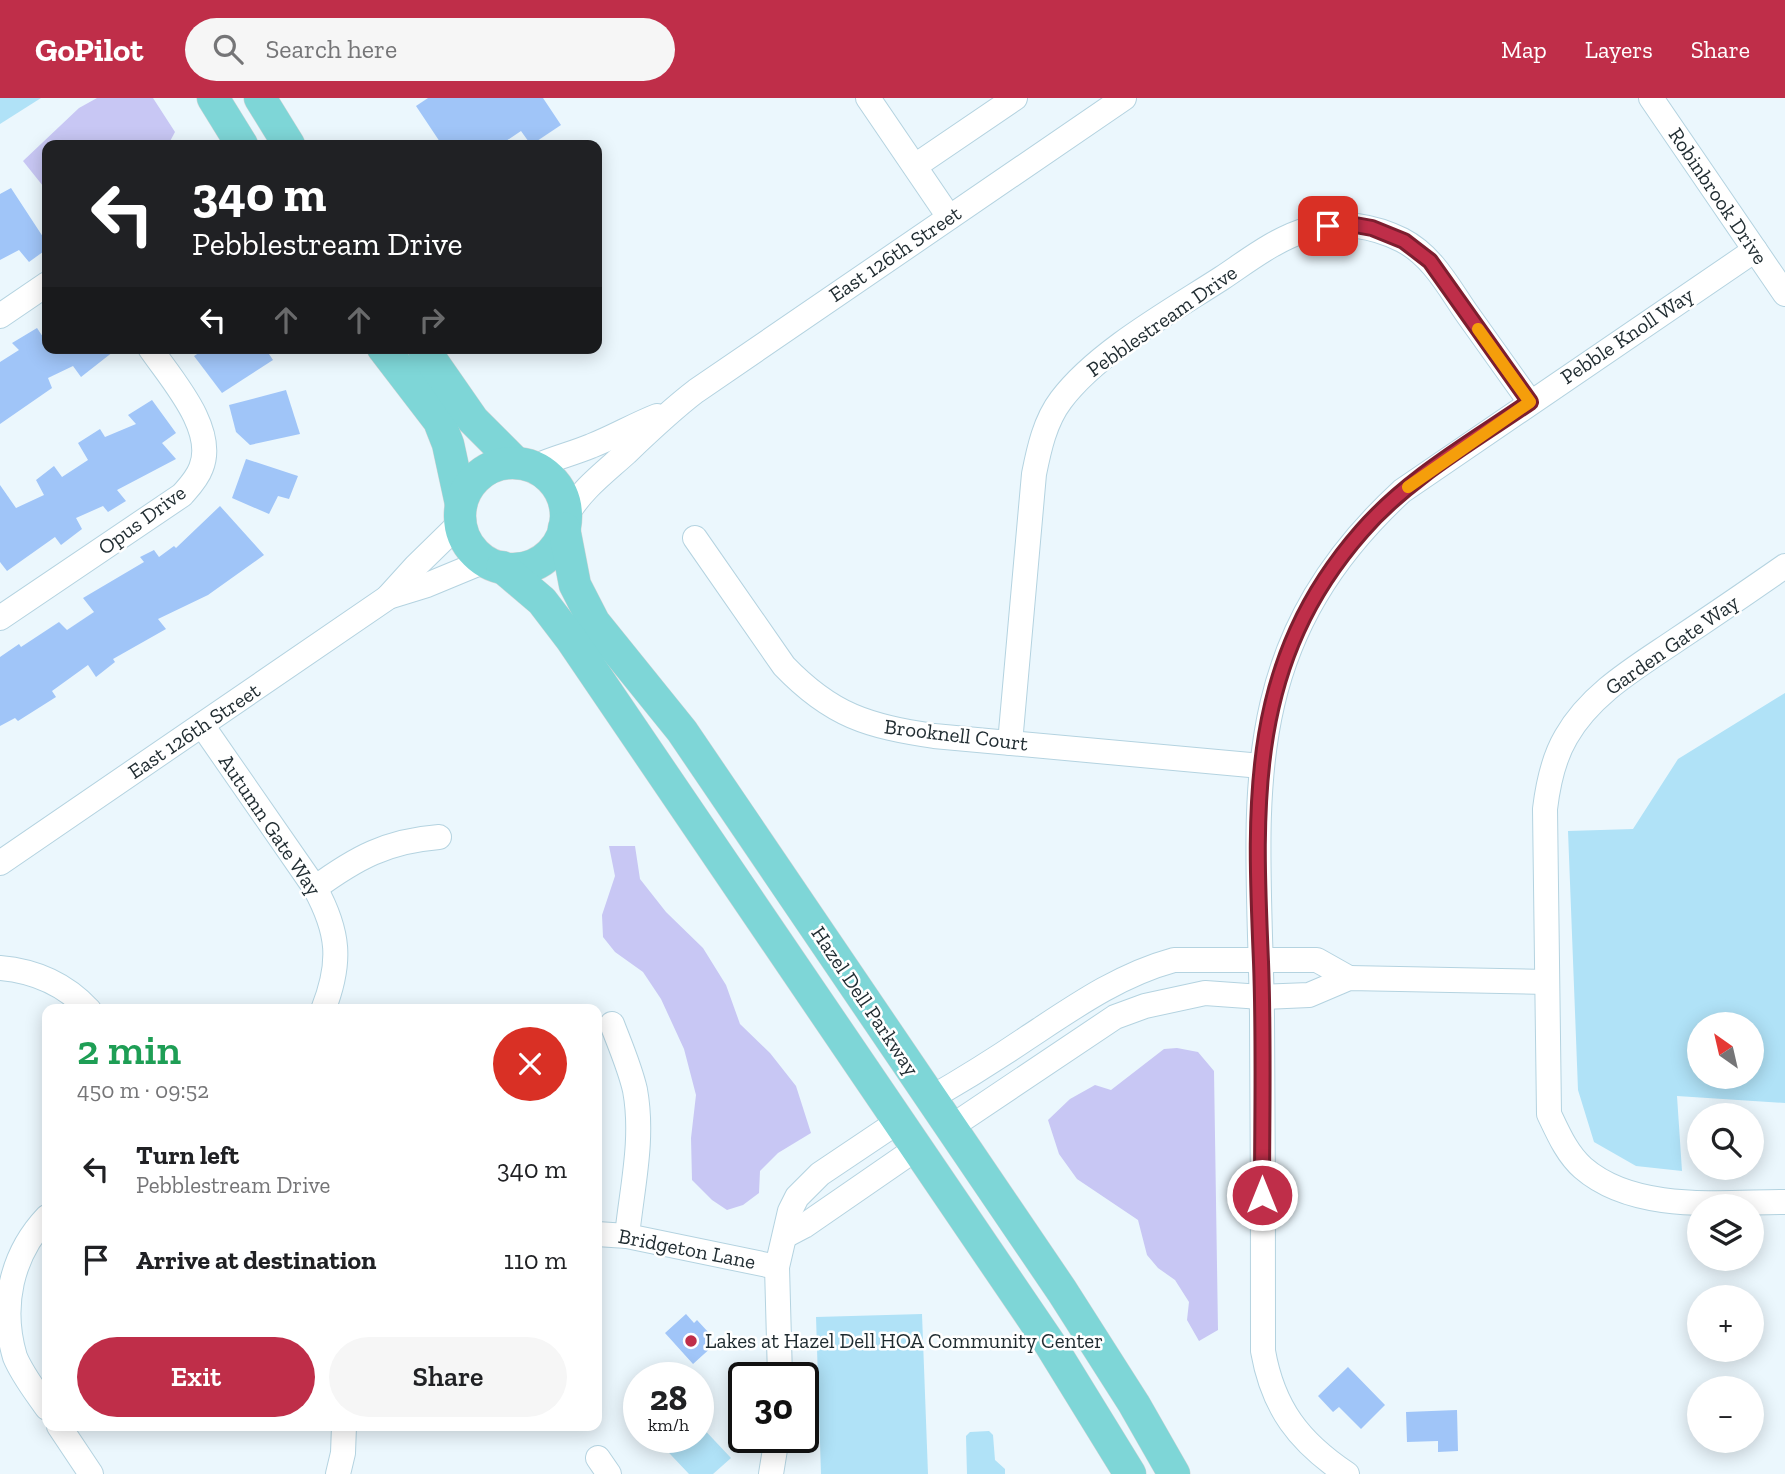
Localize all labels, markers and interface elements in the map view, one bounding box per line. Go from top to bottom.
search box [185,18,675,81]
text: GoPilot [35,30,143,69]
icon: search [209,30,247,68]
text: Search here [265,33,397,65]
text: Map [1501,35,1547,64]
text: Layers [1585,35,1653,64]
text: Share [1691,35,1750,64]
street label: Robinbrook Drive [1664,123,1773,269]
text: 340 m [192,165,326,224]
icon: left [77,168,168,259]
pin [1298,196,1358,256]
street label: East 126th Street [824,200,966,307]
icon: arrive [1309,207,1347,245]
text: Pebblestream Drive [192,225,462,263]
street label: Pebblestream Drive [1082,259,1242,382]
street label: Pebble Knoll Way [1556,282,1698,389]
icon: left [194,301,232,339]
icon: ahead [267,301,305,339]
icon: ahead [340,301,378,339]
icon: right [413,301,451,339]
street label: Opus Drive [93,479,190,560]
street label: Garden Gate Way [1600,589,1743,700]
street label: East 126th Street [123,677,265,784]
street label: Brooknell Court [883,713,1030,756]
street label: Autumn Gate Way [214,749,327,900]
street label: Hazel Dell Parkway [806,921,925,1080]
north arrow [1687,1012,1764,1088]
map controls [1687,1012,1764,1453]
text: 2 min [77,1024,181,1075]
button: close [493,1027,567,1101]
text: 450 m · 09:52 [77,1076,209,1104]
button: search [1687,1103,1764,1180]
text: Turn left [136,1139,239,1171]
icon: left [77,1150,115,1188]
text: 340 m [497,1153,567,1185]
position arrow [1225,1158,1299,1232]
text: Pebblestream Drive [136,1171,330,1199]
button: layers [1687,1194,1764,1271]
street label: Bridgeton Lane [616,1223,758,1274]
icon: arrive [77,1241,115,1279]
text: Arrive at destination [136,1244,376,1276]
text: 110 m [504,1244,567,1276]
button: + [1687,1285,1764,1362]
place label: Lakes at Hazel Dell HOA Community Center [705,1328,1103,1353]
marker: Lakes at Hazel Dell HOA Community Center [683,1333,699,1349]
button: Exit [77,1337,315,1417]
button: Share [329,1337,567,1417]
speed limit sign: 30 [728,1362,819,1453]
button: − [1687,1376,1764,1453]
text: 28 [650,1377,687,1419]
text: km/h [648,1414,689,1436]

